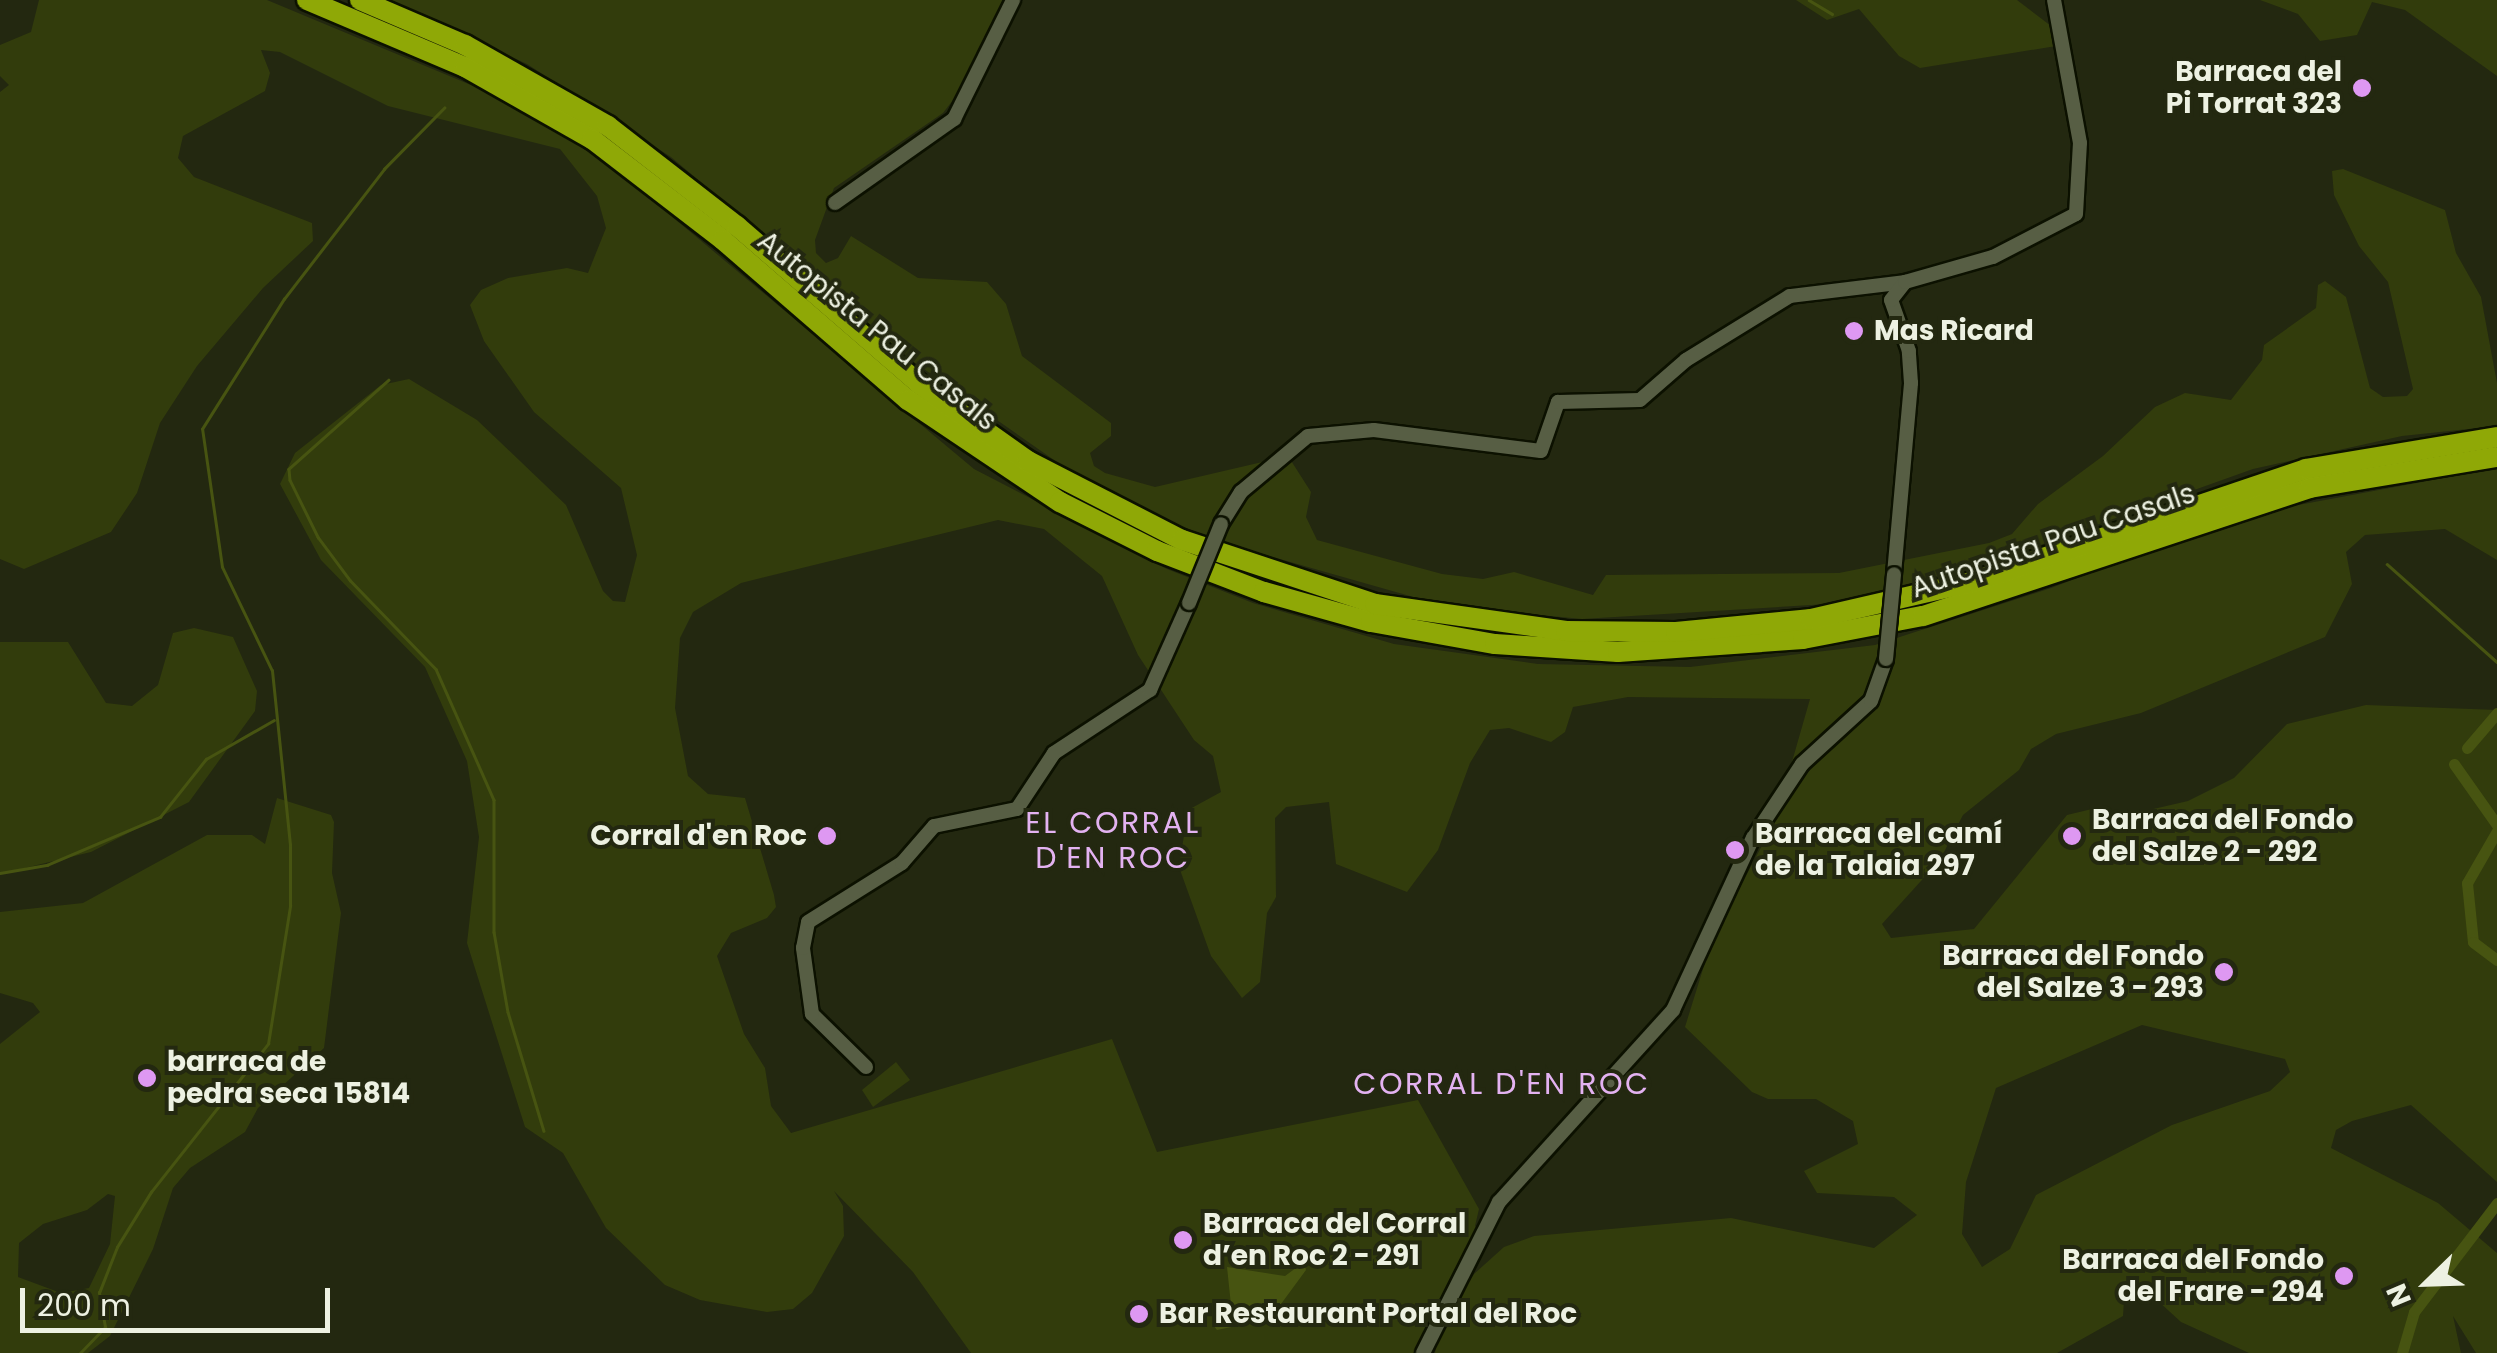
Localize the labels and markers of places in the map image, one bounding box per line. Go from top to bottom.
place label: Barraca del Pi Torrat 323 [2166,55,2342,121]
marker: Barraca del Pi Torrat 323 [2351,77,2373,99]
place label: Mas Ricard [1874,314,2034,348]
marker: Mas Ricard [1843,320,1865,342]
place label: Barraca del Fondo del Salze 2 - 292 [2092,803,2354,869]
place label: Barraca del camí de la Talaia 297 [1755,817,2002,883]
place label: Corral d'en Roc [590,819,807,853]
marker: Corral d'en Roc [816,825,838,847]
marker: Barraca del Fondo del Salze 2 - 292 [2061,825,2083,847]
marker: Barraca del camí de la Talaia 297 [1724,839,1746,861]
place label: Barraca del Fondo del Salze 3 - 293 [1942,939,2204,1005]
marker: Barraca del Fondo del Salze 3 - 293 [2213,961,2235,983]
place label: barraca de pedra seca 15814 [167,1045,410,1111]
marker: barraca de pedra seca 15814 [136,1067,158,1089]
place label: Barraca del Corral d’en Roc 2 - 291 [1203,1207,1466,1273]
marker: Barraca del Corral d’en Roc 2 - 291 [1172,1229,1194,1251]
place label: Barraca del Fondo del Frare - 294 [2062,1243,2324,1309]
marker: Barraca del Fondo del Frare - 294 [2333,1265,2355,1287]
place label: Bar Restaurant Portal del Roc [1159,1297,1577,1331]
marker: Bar Restaurant Portal del Roc [1128,1303,1150,1325]

